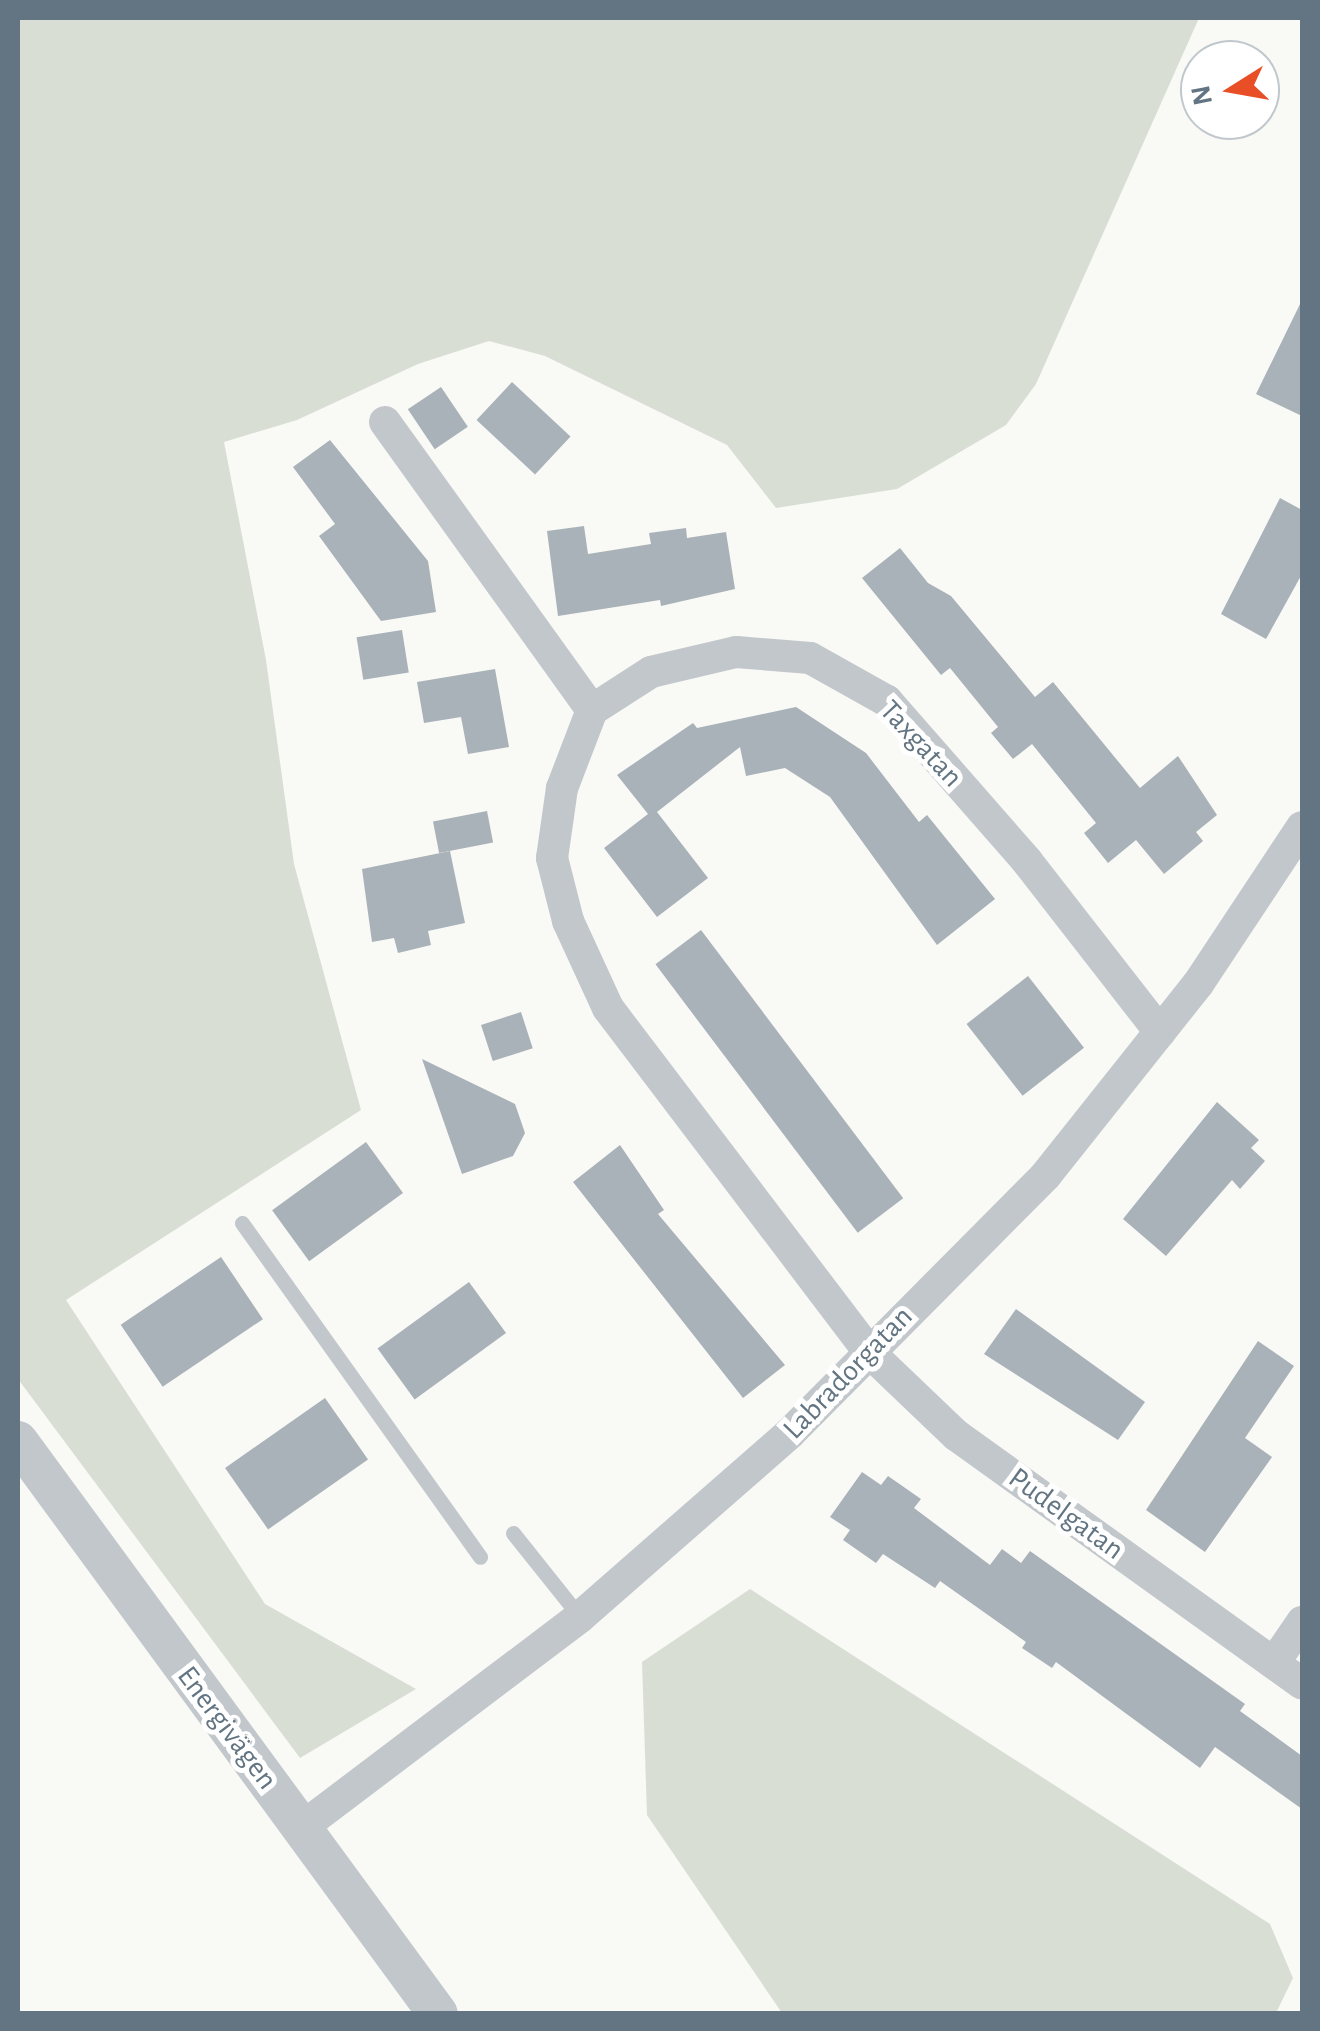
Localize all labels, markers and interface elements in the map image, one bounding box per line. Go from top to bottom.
north arrow [1180,40,1280,140]
text: N [1187,83,1218,108]
street label: Taxgatan [872,693,970,795]
street label: Labradorgatan [776,1299,920,1447]
street label: Pudelgatan [1001,1460,1131,1568]
street label: Energivägen [169,1659,285,1797]

